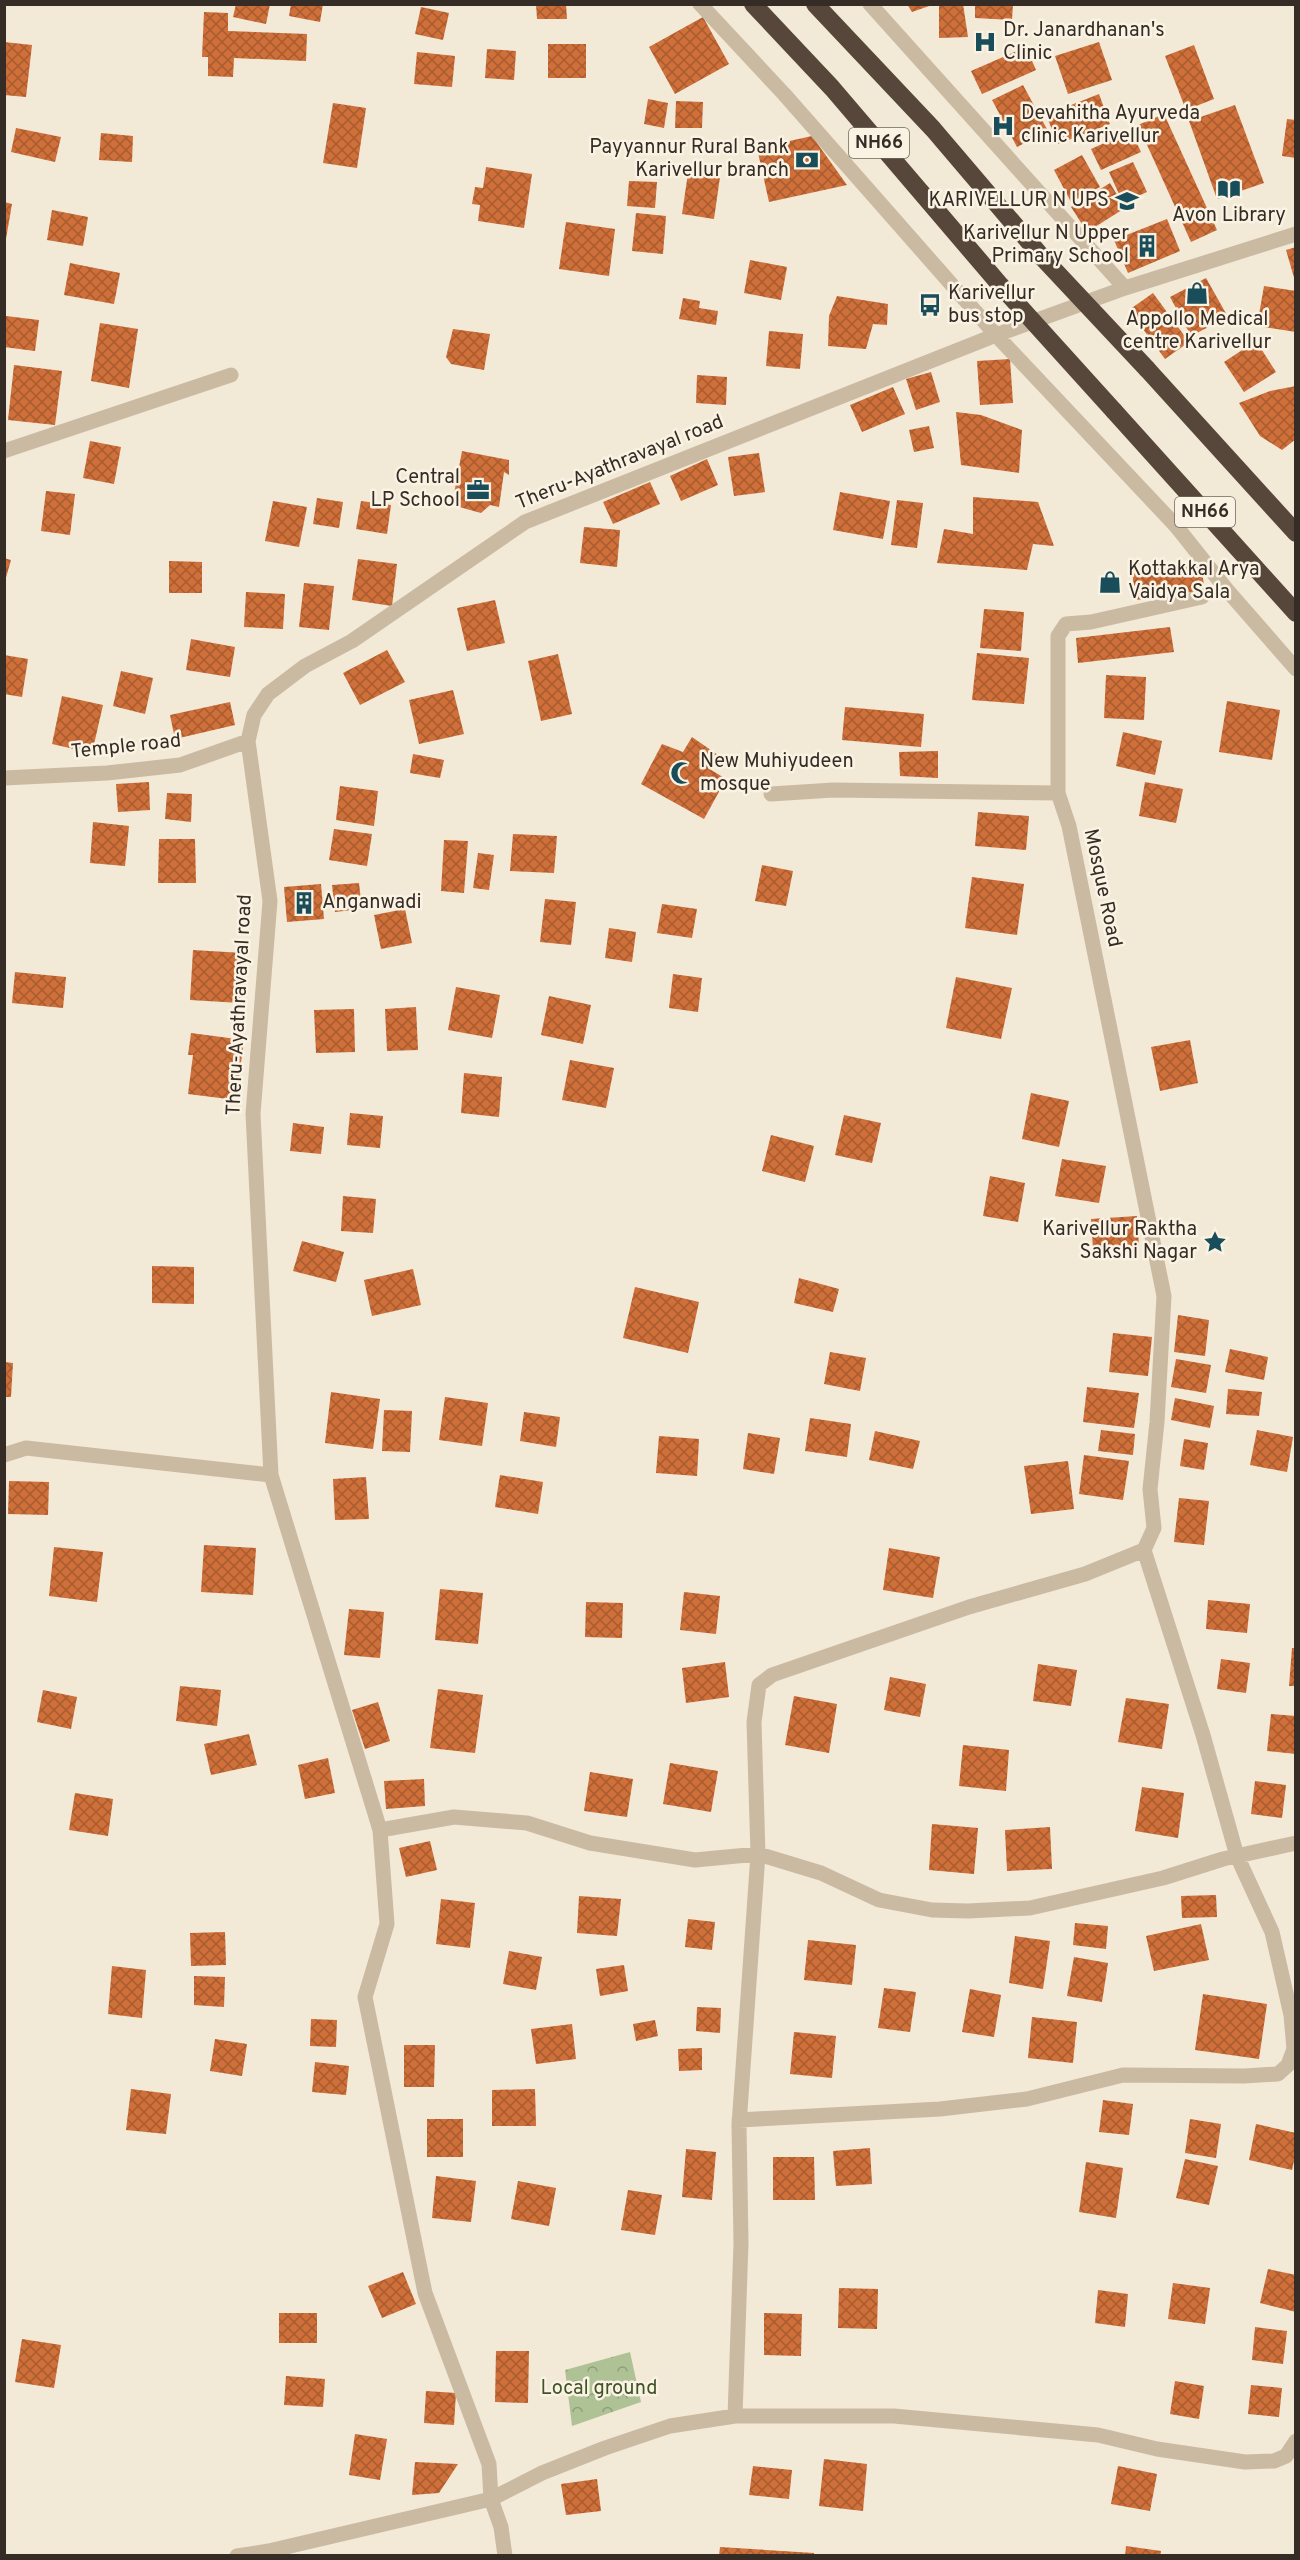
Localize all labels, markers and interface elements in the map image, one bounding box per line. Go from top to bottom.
place label: Dr. Janardhanan's Clinic [1003,18,1165,67]
hospital icon: Dr. Janardhanan's Clinic [972,29,998,55]
place label: Devahitha Ayurveda clinic Karivellur [1021,101,1200,150]
hospital icon: Devahitha Ayurveda clinic Karivellur [990,113,1016,139]
road number: NH66 [849,128,909,158]
place label: Payyannur Rural Bank Karivellur branch [589,135,789,184]
bank icon: Payyannur Rural Bank Karivellur branch [794,147,820,173]
library icon: Avon Library [1216,176,1242,202]
place label: KARIVELLUR N UPS [929,188,1109,214]
school or university icon: KARIVELLUR N UPS [1114,188,1140,214]
place label: Avon Library [1172,203,1286,229]
place label: Karivellur N Upper Primary School [963,221,1129,270]
building icon: Karivellur N Upper Primary School [1134,233,1160,259]
shop icon: Appollo Medical centre Karivellur [1184,280,1210,306]
place label: Karivellur bus stop [948,281,1035,330]
bus stop icon: Karivellur bus stop [917,292,943,318]
place label: Appollo Medical centre Karivellur [1123,307,1272,356]
street label: Theru-Ayathravayal road [512,409,728,517]
place label: Central LP School [370,465,460,514]
office icon: Central LP School [465,477,491,503]
road number: NH66 [1175,497,1235,527]
place label: Kottakkal Arya Vaidya Sala [1128,557,1259,606]
shop icon: Kottakkal Arya Vaidya Sala [1097,569,1123,595]
street label: Temple road [70,728,182,766]
place label: New Muhiyudeen mosque [700,749,854,798]
mosque icon: New Muhiyudeen mosque [669,760,695,786]
street label: Mosque Road [1077,826,1127,950]
building icon: Anganwadi [291,890,317,916]
place label: Anganwadi [322,890,422,916]
street label: Theru-Ayathravayal road [221,893,259,1117]
place label: Karivellur Raktha Sakshi Nagar [1042,1217,1197,1266]
place icon: Karivellur Raktha Sakshi Nagar [1202,1229,1228,1255]
park label: Local ground [541,2376,657,2402]

